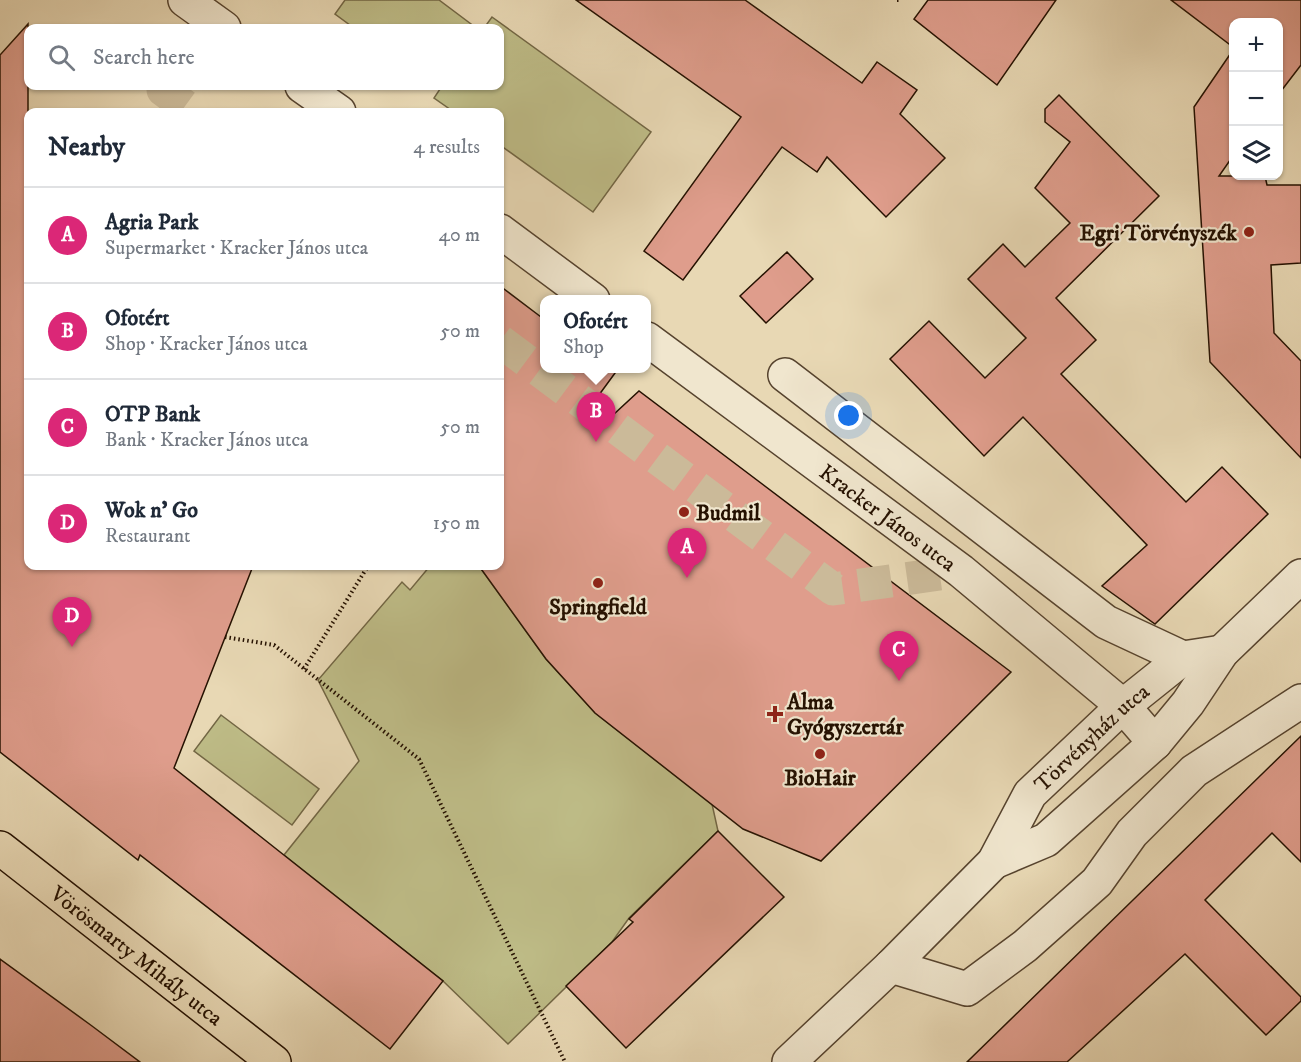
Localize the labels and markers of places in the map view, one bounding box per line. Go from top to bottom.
place label: Egri Törvényszék [1079,220,1238,247]
marker: Egri Törvényszék [1242,225,1256,239]
pin: B [576,392,616,442]
place label: Budmil [696,500,761,527]
marker: Budmil [677,505,691,519]
pin: A [668,528,706,578]
marker: Springfield [591,576,605,590]
place label: Springfield [549,594,648,621]
pin: D [52,598,92,647]
pin: C [880,632,918,681]
place label: Alma Gyógyszertár [786,689,904,741]
marker: Alma Gyógyszertár [768,707,782,721]
marker: BioHair [813,747,827,761]
place label: BioHair [784,765,857,792]

